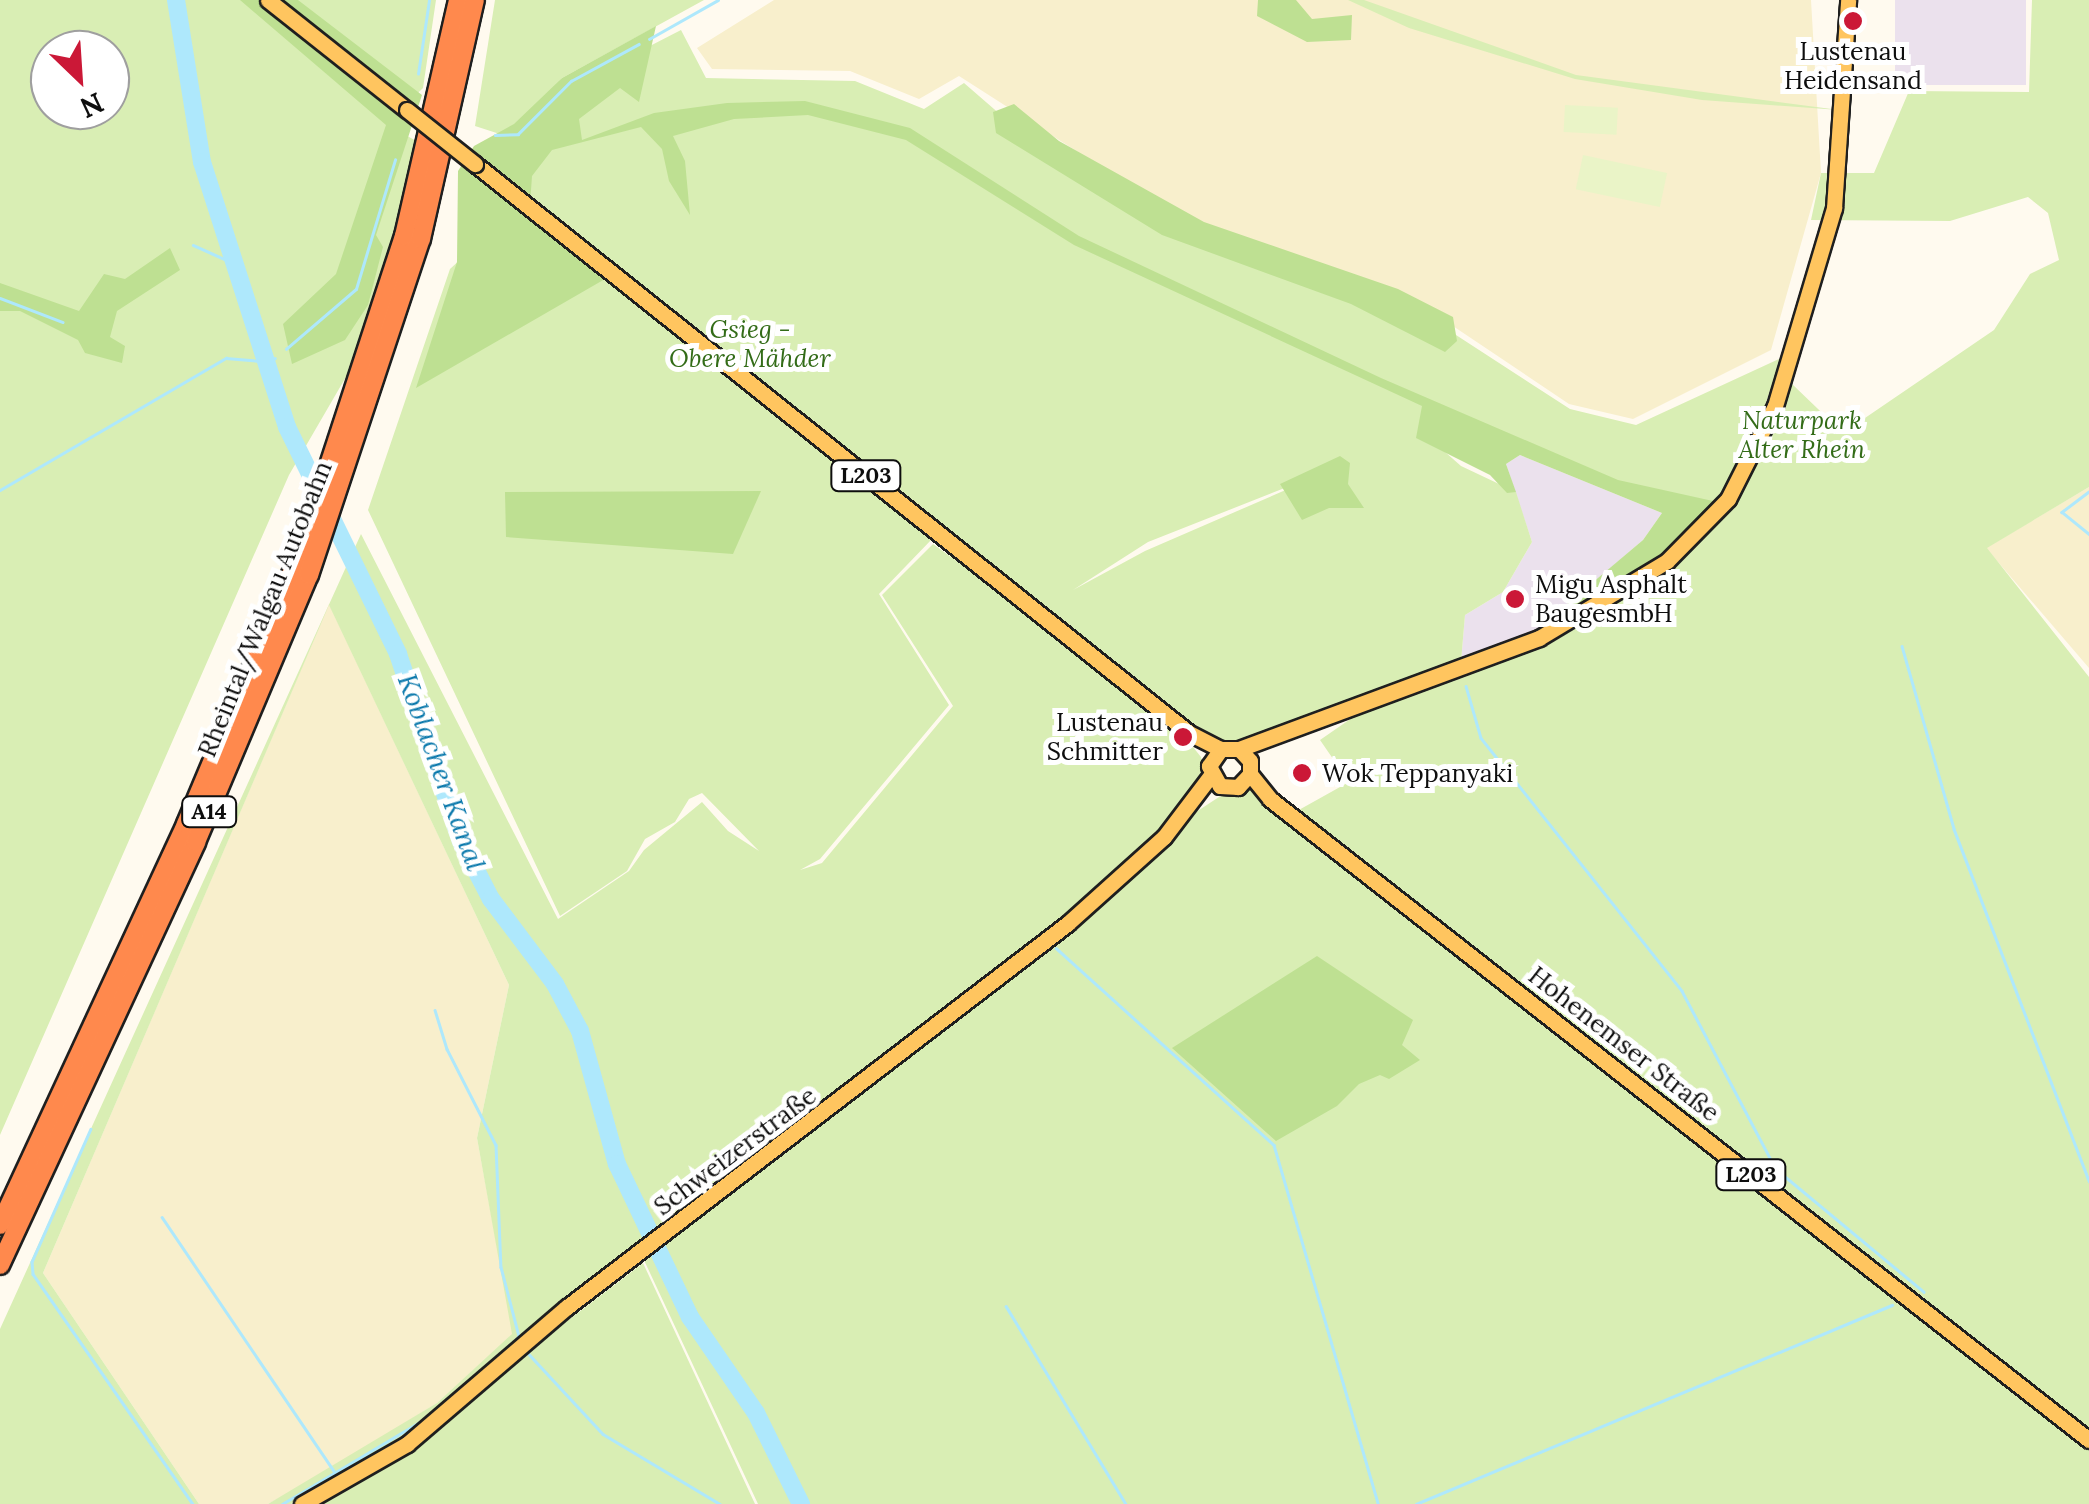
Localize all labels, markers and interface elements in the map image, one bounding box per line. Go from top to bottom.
marker: Lustenau Heidensand [1842,10,1864,32]
north arrow [30,30,130,130]
place label: Lustenau Heidensand [1784,37,1922,96]
text: N [74,84,109,126]
park label: Gsieg - Obere Mähder [669,315,831,374]
park label: Naturpark Alter Rhein [1739,406,1865,465]
street label: Rheintal/Walgau Autobahn [192,457,338,761]
road number: L203 [828,459,904,493]
place label: Migu Asphalt BaugesmbH [1535,570,1687,629]
marker: Migu Asphalt BaugesmbH [1504,588,1526,610]
water label: Koblacher Kanal [391,669,493,875]
place label: Lustenau Schmitter [1047,708,1163,767]
marker: Lustenau Schmitter [1172,726,1194,748]
place label: Wok Teppanyaki [1322,758,1513,788]
marker: Wok Teppanyaki [1291,762,1313,784]
road number: A14 [179,795,239,829]
street label: Hohenemser Straße [1523,960,1725,1128]
street label: Schweizerstraße [648,1080,822,1222]
road number: L203 [1714,1158,1788,1192]

